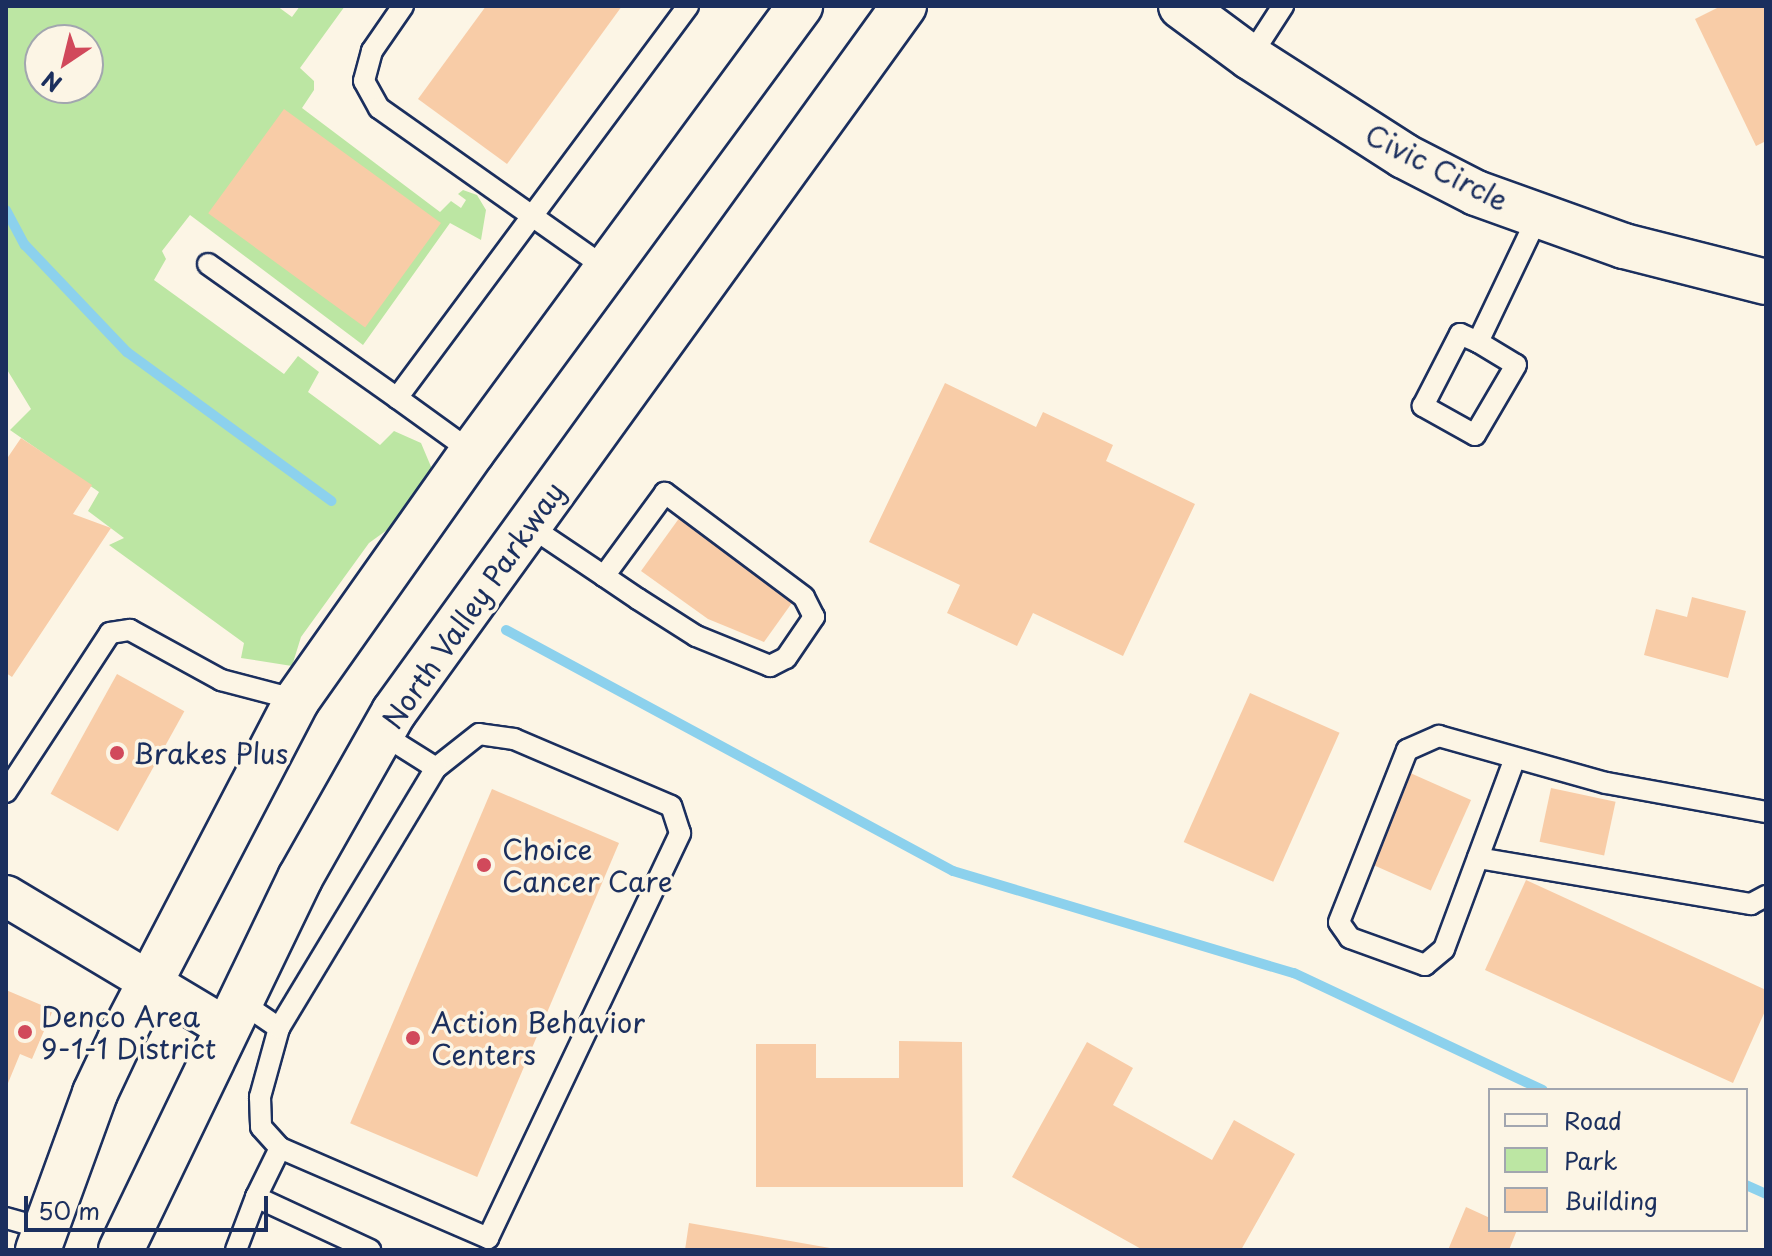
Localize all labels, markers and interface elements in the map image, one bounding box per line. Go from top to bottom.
north arrow [24,24,104,104]
text: N [34,64,68,101]
street label: Civic Circle [1360,117,1514,217]
street label: North Valley Parkway [375,474,571,736]
place label: Brakes Plus [133,736,291,770]
marker: Brakes Plus [108,744,126,762]
place label: Choice Cancer Care [502,832,673,898]
marker: Choice Cancer Care [473,854,495,876]
place label: Denco Area 9-1-1 District [41,999,219,1065]
place label: Action Behavior Centers [431,1005,645,1071]
marker: Denco Area 9-1-1 District [16,1023,34,1041]
marker: Action Behavior Centers [402,1027,424,1049]
legend [1488,1088,1748,1232]
text: Road [1564,1102,1622,1138]
text: Park [1564,1142,1618,1178]
scale bar [28,1180,272,1230]
text: Building [1564,1182,1658,1218]
text: 50 m [38,1192,100,1228]

